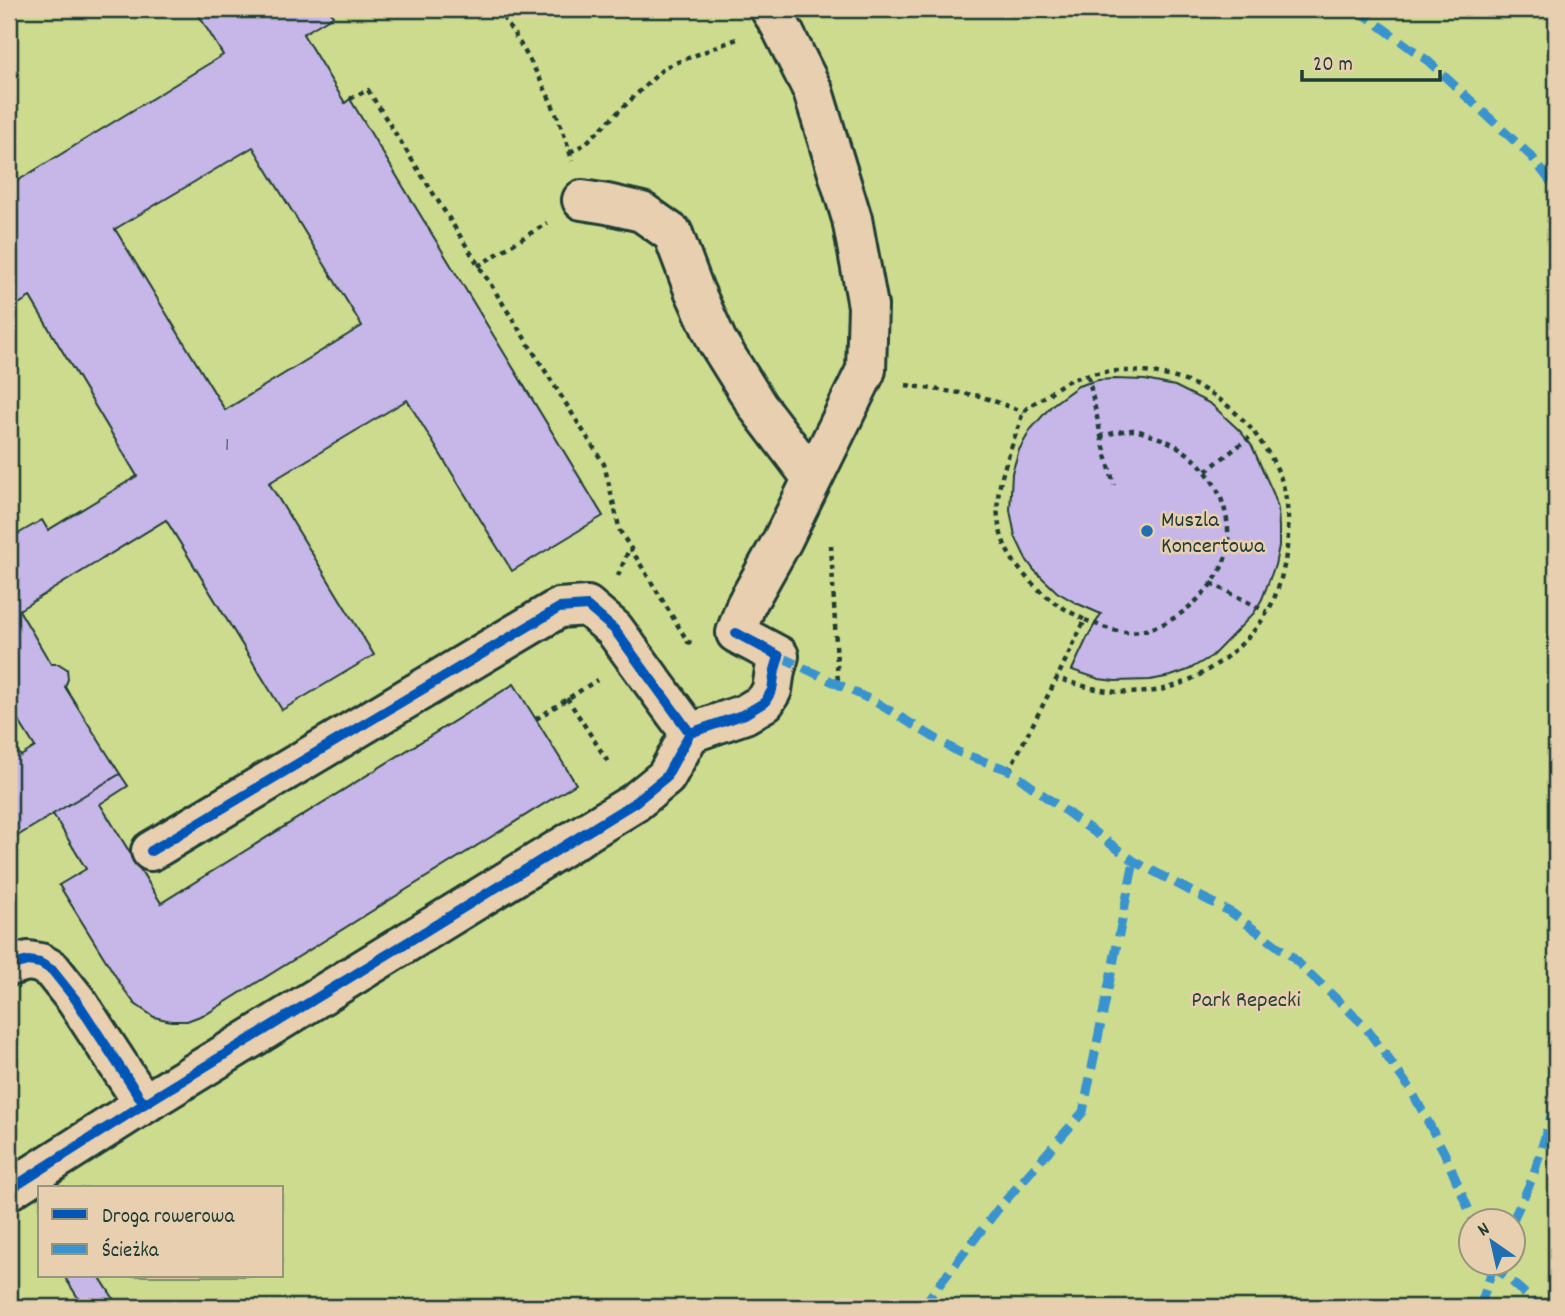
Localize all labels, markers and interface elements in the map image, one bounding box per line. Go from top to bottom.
scale bar [1302,38,1441,82]
text: 20 m [1313,51,1353,81]
house number: 1 [225,433,229,460]
place label: Muszla Koncertowa [1161,505,1266,564]
marker: Muszla Koncertowa [1139,523,1155,539]
park label: Park Repecki [1191,985,1301,1018]
legend [38,1186,284,1278]
text: Droga rowerowa [102,1203,235,1233]
north arrow [1456,1208,1526,1278]
text: N [1473,1217,1496,1245]
text: Ścieżka [102,1237,160,1267]

